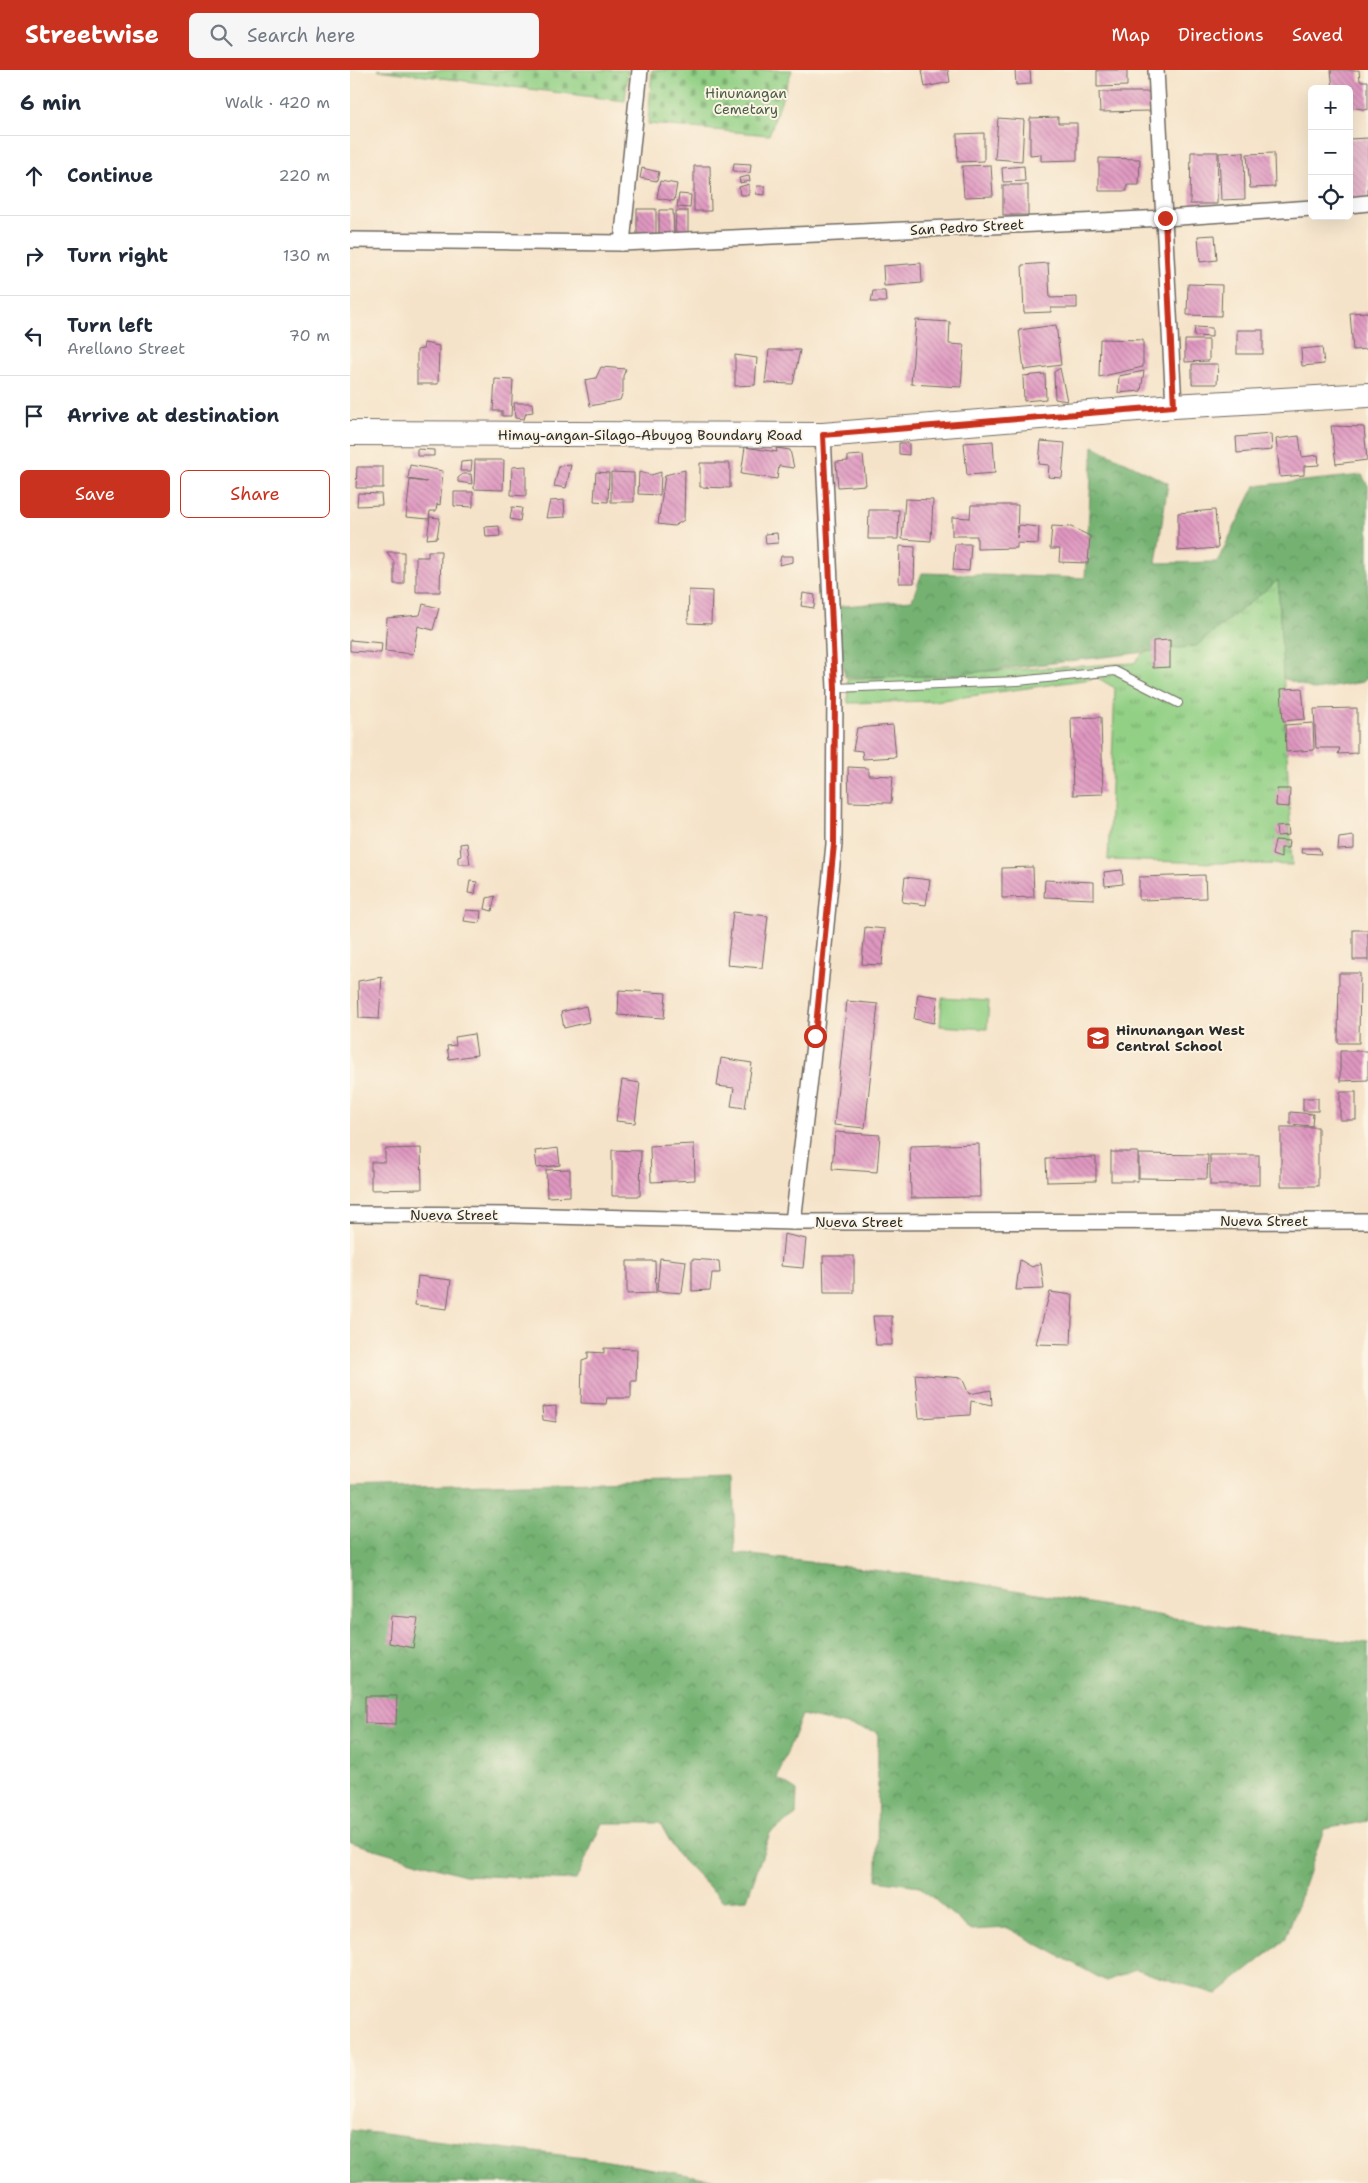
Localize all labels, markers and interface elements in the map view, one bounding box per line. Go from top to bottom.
search box [189,13,539,58]
text: Streetwise [25,19,159,51]
icon: search [207,21,235,49]
text: Search here [247,23,356,48]
text: Map [1112,23,1150,47]
text: Directions [1178,23,1264,47]
text: Saved [1292,23,1343,47]
park label: Hinunangan Cemetary [705,84,787,118]
map controls [1308,85,1353,220]
button: + [1308,85,1353,130]
text: 6 min [20,89,81,117]
text: Walk · 420 m [225,92,330,113]
button: − [1308,130,1353,175]
icon: ahead [20,162,48,190]
text: Continue [67,163,153,188]
text: 220 m [278,165,330,186]
button: locate [1308,175,1353,220]
route end [1154,207,1177,230]
street label: San Pedro Street [910,215,1024,239]
icon: right [20,242,48,270]
text: Turn right [67,243,168,268]
text: 130 m [283,245,330,266]
text: Turn left [67,313,153,338]
icon: left [20,322,48,350]
text: 70 m [289,325,330,346]
text: Arellano Street [67,338,185,359]
icon: arrive [20,402,48,430]
text: Arrive at destination [67,403,279,428]
street label: Himay-angan-Silago-Abuyog Boundary Road [498,426,802,444]
button: Save [20,470,170,518]
button: Share [180,470,330,518]
place label: Hinunangan West Central School [1116,1021,1245,1055]
route start [804,1025,827,1048]
school or university icon: Hinunangan West Central School [1085,1025,1111,1051]
street label: Nueva Street [410,1206,498,1224]
street label: Nueva Street [1220,1212,1308,1230]
street label: Nueva Street [815,1213,903,1231]

